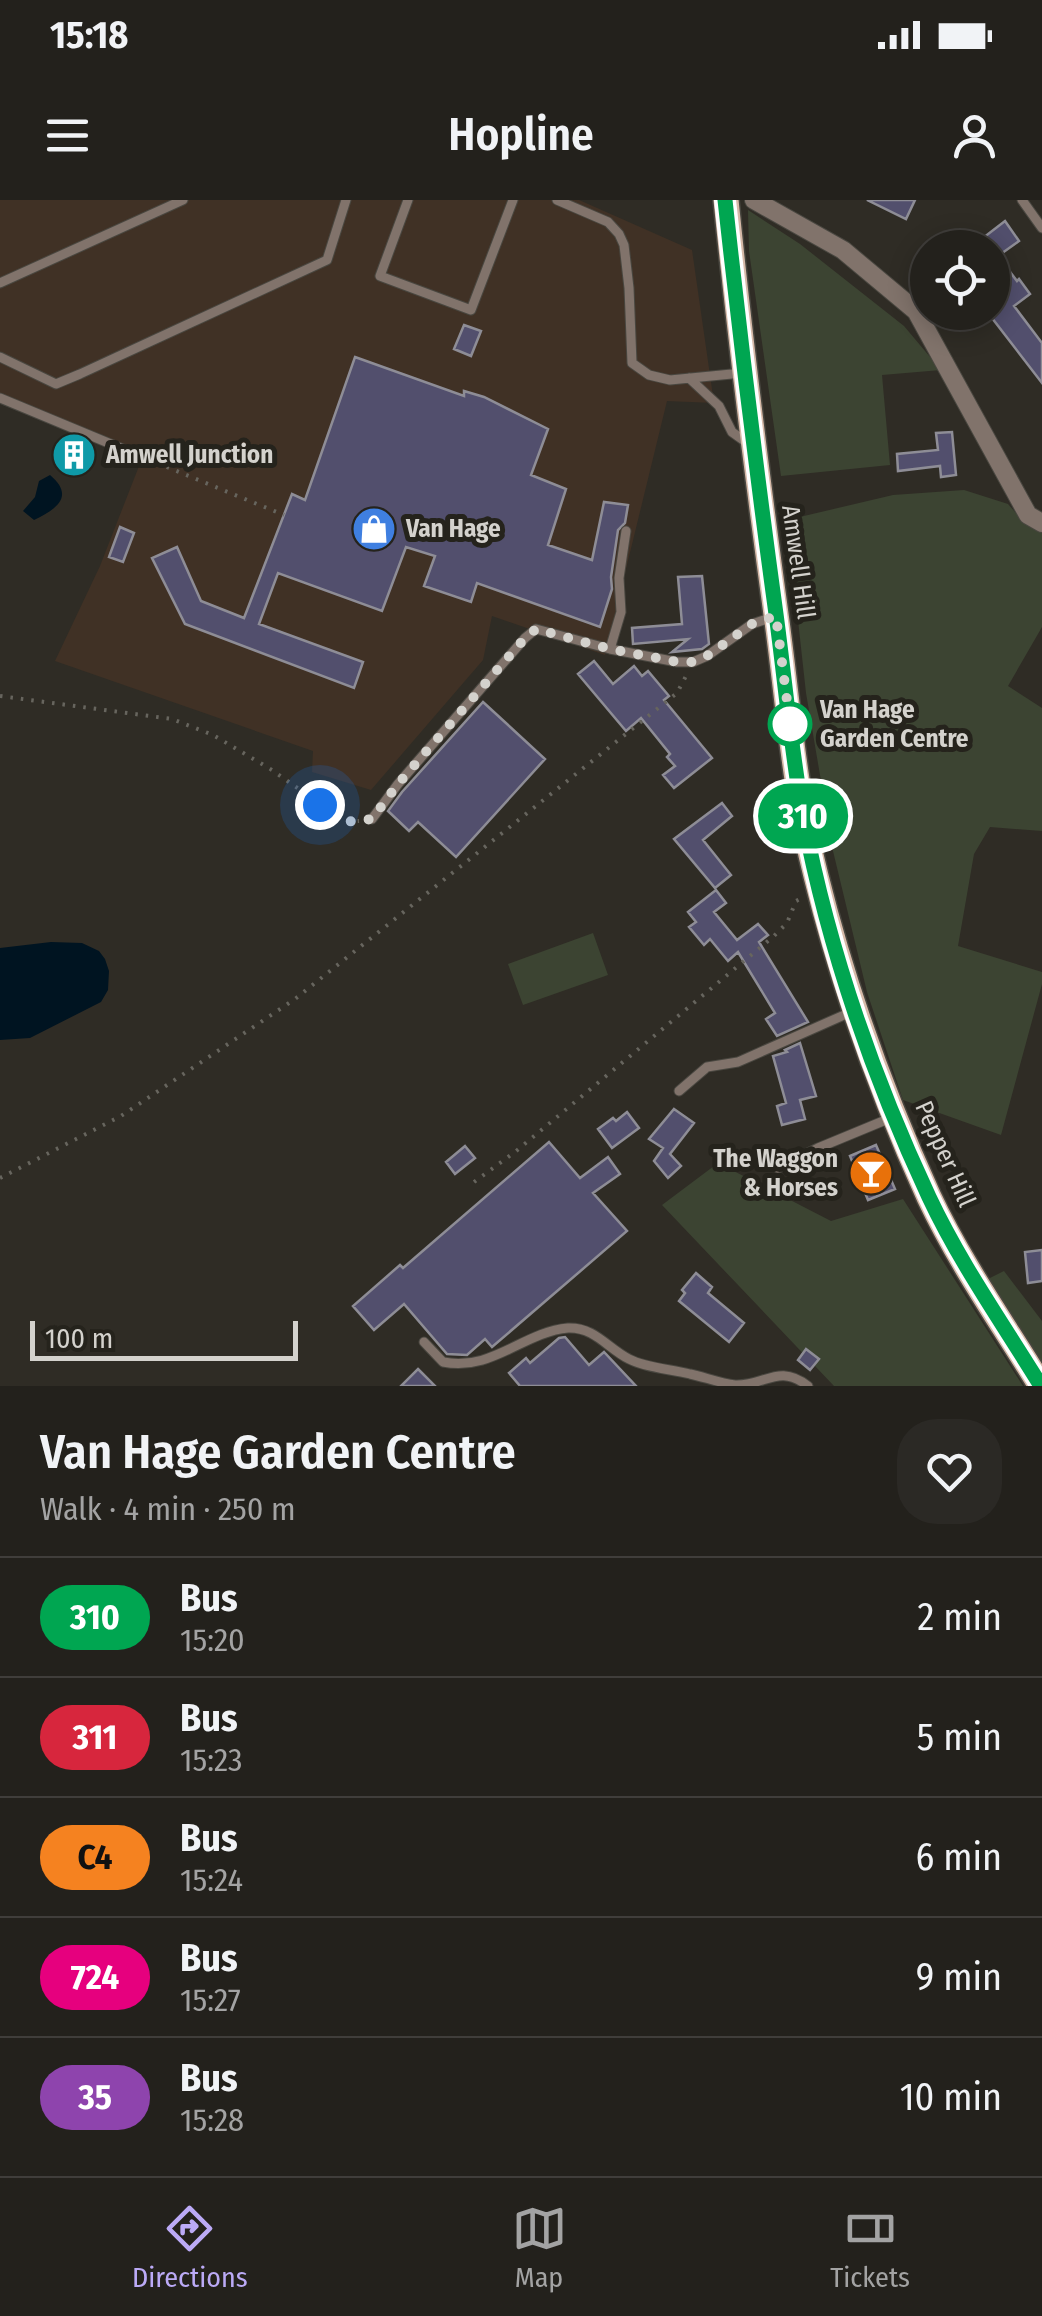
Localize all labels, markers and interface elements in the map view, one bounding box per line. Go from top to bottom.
text: 15:18 [50,12,128,58]
icon: menu [40,108,95,163]
text: Hopline [448,108,594,162]
icon: person [947,108,1002,163]
map controls [910,230,1010,330]
button: locate [910,230,1010,330]
building icon: Amwell Junction [51,432,97,478]
place label: Amwell Junction [105,440,273,470]
street label: Amwell Hill [775,503,821,621]
shop icon: Van Hage [351,506,397,552]
place label: Van Hage [405,514,501,544]
place label: Van Hage Garden Centre [819,695,969,754]
marker: Van Hage Garden Centre [769,703,811,745]
your location [295,780,345,830]
line badge: 310 [746,784,860,848]
text: 310 [778,795,828,837]
street label: Pepper Hill [908,1096,982,1212]
place label: The Waggon & Horses [713,1144,838,1203]
bar icon: The Waggon & Horses [848,1150,894,1196]
scale bar [30,1316,298,1360]
text: 100 m [45,1322,113,1355]
button: heart [897,1419,1002,1524]
text: Van Hage Garden Centre [40,1423,516,1481]
text: Walk · 4 min · 250 m [40,1490,296,1528]
text: Bus [180,1575,238,1621]
text: 2 min [917,1594,1002,1640]
text: 310 [70,1596,120,1638]
text: 15:20 [180,1621,245,1659]
text: Bus [180,1695,238,1741]
text: 5 min [917,1714,1002,1760]
text: 311 [73,1716,117,1758]
text: 15:23 [180,1741,242,1779]
text: Bus [180,1815,238,1861]
text: 6 min [915,1834,1002,1880]
text: C4 [78,1836,112,1878]
text: 15:24 [180,1861,243,1899]
text: Bus [180,1935,238,1981]
text: 9 min [916,1954,1002,2000]
text: 724 [71,1956,119,1998]
text: 15:27 [180,1981,241,2019]
text: Bus [180,2055,238,2101]
text: 10 min [900,2074,1002,2120]
text: 35 [78,2076,112,2118]
text: 15:28 [180,2101,244,2139]
tab: Directions [132,2201,248,2294]
tab: Map [512,2201,567,2294]
tab: Tickets [830,2201,910,2294]

